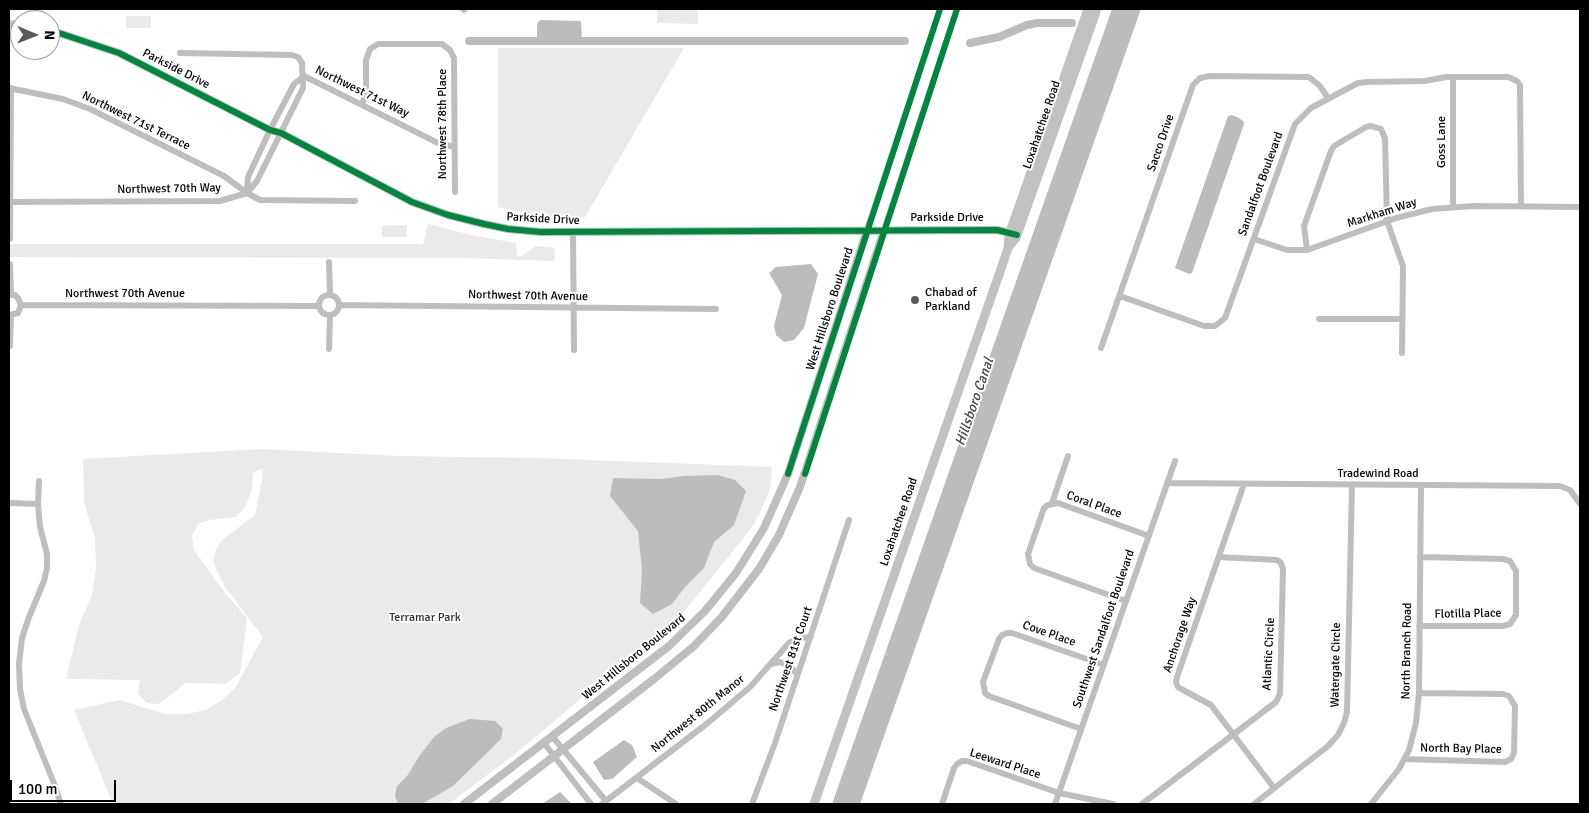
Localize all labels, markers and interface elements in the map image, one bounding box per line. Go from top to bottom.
north arrow [10,10,60,60]
text: N [41,30,58,40]
street label: Parkside Drive [140,46,212,92]
street label: Northwest 71st Way [313,63,411,121]
street label: Northwest 78th Place [436,69,450,179]
street label: Loxahatchee Road [1020,79,1064,171]
street label: Northwest 71st Terrace [80,89,192,153]
street label: Sacco Drive [1144,112,1178,174]
street label: Goss Lane [1435,116,1449,168]
street label: Sandalfoot Boulevard [1235,130,1287,238]
street label: Northwest 70th Way [117,181,221,197]
street label: Markham Way [1345,195,1419,231]
street label: Parkside Drive [506,210,580,228]
street label: Parkside Drive [910,211,984,225]
street label: West Hillsboro Boulevard [803,246,857,372]
place label: Chabad of Parkland [925,286,976,314]
street label: Northwest 70th Avenue [65,287,185,301]
street label: Northwest 70th Avenue [468,288,588,304]
marker: Chabad of Parkland [909,294,921,306]
water label: Hillsboro Canal [952,356,998,448]
street label: Tradewind Road [1337,467,1419,481]
street label: Loxahatchee Road [877,476,921,568]
street label: Coral Place [1064,488,1124,522]
street label: Southwest Sandalfoot Boulevard [1070,548,1138,710]
street label: Anchorage Way [1160,595,1200,675]
street label: North Branch Road [1399,602,1415,700]
street label: Northwest 81st Court [766,605,816,713]
street label: Flotilla Place [1434,606,1502,622]
park label: Terramar Park [389,611,461,625]
street label: West Hillsboro Boulevard [580,611,688,703]
street label: Atlantic Circle [1260,617,1278,691]
street label: Cove Place [1021,618,1077,650]
street label: Watergate Circle [1328,622,1344,708]
street label: Northwest 80th Manor [649,672,747,756]
street label: North Bay Place [1420,741,1502,757]
street label: Leeward Place [968,746,1042,782]
scale bar [12,770,119,802]
text: 100 m [18,780,58,798]

